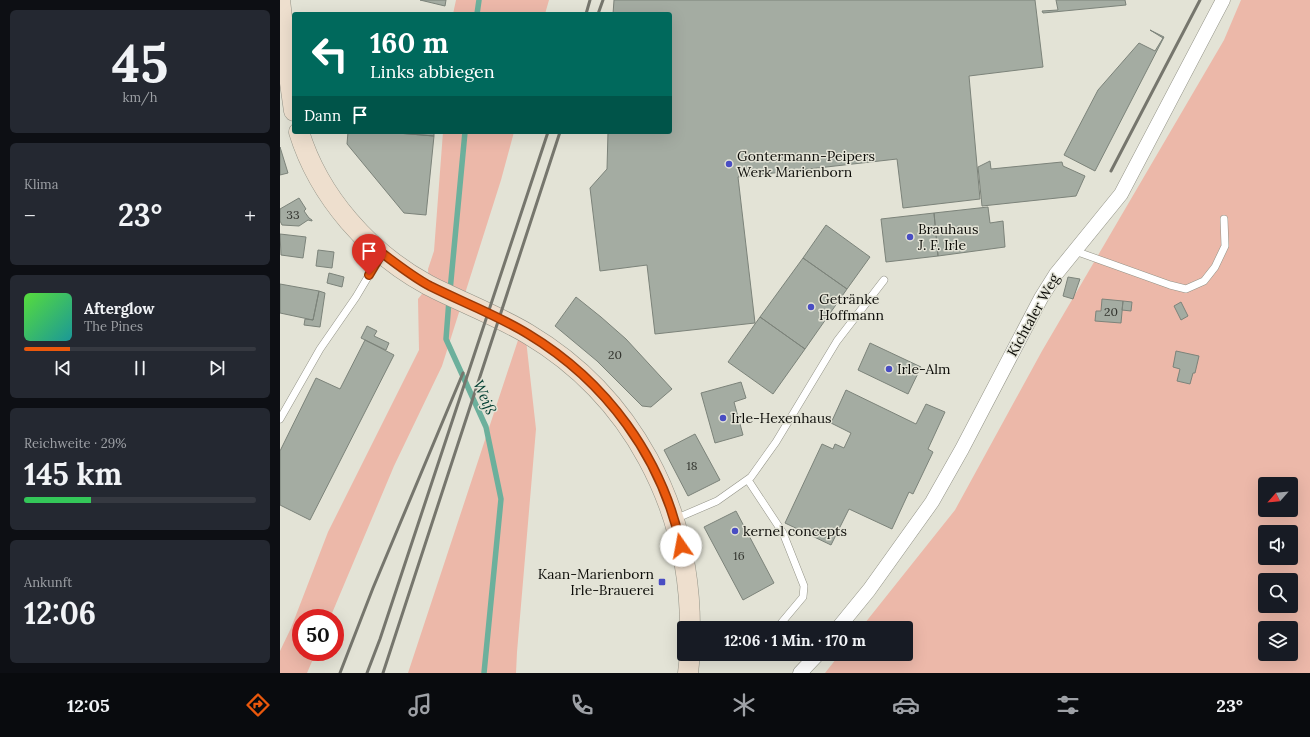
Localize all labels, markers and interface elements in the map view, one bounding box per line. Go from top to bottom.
text: 160 m [370,25,448,61]
icon: left [304,28,356,80]
text: 45 [112,30,168,96]
text: Links abbiegen [370,60,495,83]
text: km/h [122,89,158,106]
icon: arrive [349,104,371,126]
text: Dann [304,106,341,125]
place label: Gontermann-Peipers Werk Marienborn [737,147,875,181]
marker: Gontermann-Peipers Werk Marienborn [724,159,734,169]
text: Klima [24,176,58,193]
text: 23° [118,196,162,234]
text: − [24,201,36,229]
text: + [244,201,256,229]
house number: 33 [286,207,300,222]
place label: Brauhaus J. F. Irle [917,220,978,254]
marker: Brauhaus J. F. Irle [905,232,915,242]
pin [352,234,386,275]
icon: arrive [358,240,380,262]
street label: Kichtaler Weg [1003,270,1063,359]
place label: Getränke Hoffmann [819,290,885,324]
text: Afterglow [84,299,154,318]
marker: Getränke Hoffmann [806,302,816,312]
house number: 20 [1104,304,1118,319]
text: The Pines [84,318,143,335]
house number: 20 [608,347,622,362]
icon: previous [52,357,74,379]
icon: pause [129,357,151,379]
icon: next [206,357,228,379]
place label: Irle-Alm [897,360,951,378]
marker: Irle-Alm [884,364,894,374]
water label: Weiß [469,377,501,417]
place label: Irle-Hexenhaus [731,409,832,427]
marker: Irle-Hexenhaus [718,413,728,423]
text: Reichweite · 29% [24,435,127,452]
text: 145 km [24,455,122,493]
house number: 18 [686,458,698,473]
north arrow [1258,477,1298,517]
map controls [1258,477,1298,661]
place label: kernel concepts [743,522,847,540]
position arrow [660,525,702,567]
button: sound [1258,525,1298,565]
marker: kernel concepts [730,526,740,536]
house number: 16 [733,548,745,563]
place label: Kaan-Marienborn Irle-Brauerei [538,565,654,599]
button: search [1258,573,1298,613]
text: Ankunft [24,574,72,591]
marker: Kaan-Marienborn Irle-Brauerei [657,577,667,587]
text: 12:06 [24,594,96,632]
speed limit sign: 50 [292,609,344,661]
button: layers [1258,621,1298,661]
text: 12:06 · 1 Min. · 170 m [724,631,866,650]
icon: directions [244,691,272,719]
icon: music [406,691,434,719]
icon: phone [568,691,596,719]
icon: climate [730,691,758,719]
icon: car [892,691,920,719]
icon: filters [1054,691,1082,719]
text: 12:05 [67,694,110,717]
text: 23° [1216,694,1243,717]

